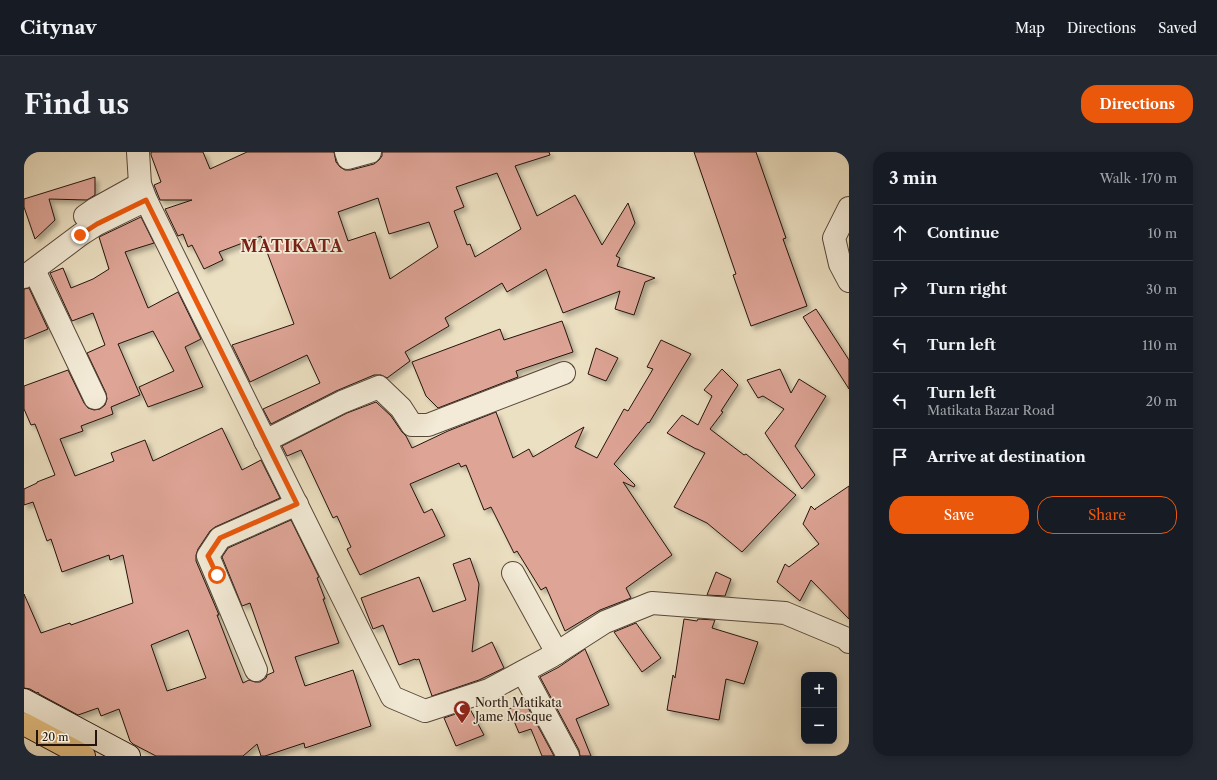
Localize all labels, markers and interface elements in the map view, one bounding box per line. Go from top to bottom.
text: Citynav [20,16,97,39]
text: Map [1015,19,1045,37]
text: Directions [1067,19,1136,37]
text: Saved [1158,19,1197,37]
button: Directions [1081,85,1193,123]
text: Find us [24,87,129,121]
text: 3 min [889,168,938,188]
text: Walk · 170 m [1100,170,1177,186]
icon: ahead [889,222,911,244]
text: Continue [927,223,999,242]
text: 10 m [1148,225,1177,241]
route end [71,226,89,244]
district label: MATIKATA [240,236,344,256]
icon: right [889,278,911,300]
text: Turn right [927,279,1007,298]
text: 30 m [1146,281,1177,297]
icon: left [889,334,911,356]
text: Turn left [927,335,996,354]
text: 110 m [1142,337,1177,353]
text: Turn left [927,383,996,402]
icon: left [889,390,911,412]
text: 20 m [1146,393,1177,409]
text: Matikata Bazar Road [927,402,1055,418]
icon: arrive [889,446,911,468]
text: Arrive at destination [927,447,1086,466]
button: Save [889,496,1029,534]
button: Share [1037,496,1177,534]
route start [208,566,226,584]
map controls [801,672,837,744]
button: + [801,672,837,708]
place label: North Matikata Jame Mosque [473,695,562,724]
mosque icon: North Matikata Jame Mosque [452,699,472,724]
button: − [801,708,837,744]
scale bar [36,728,97,747]
text: 20 m [42,730,68,744]

